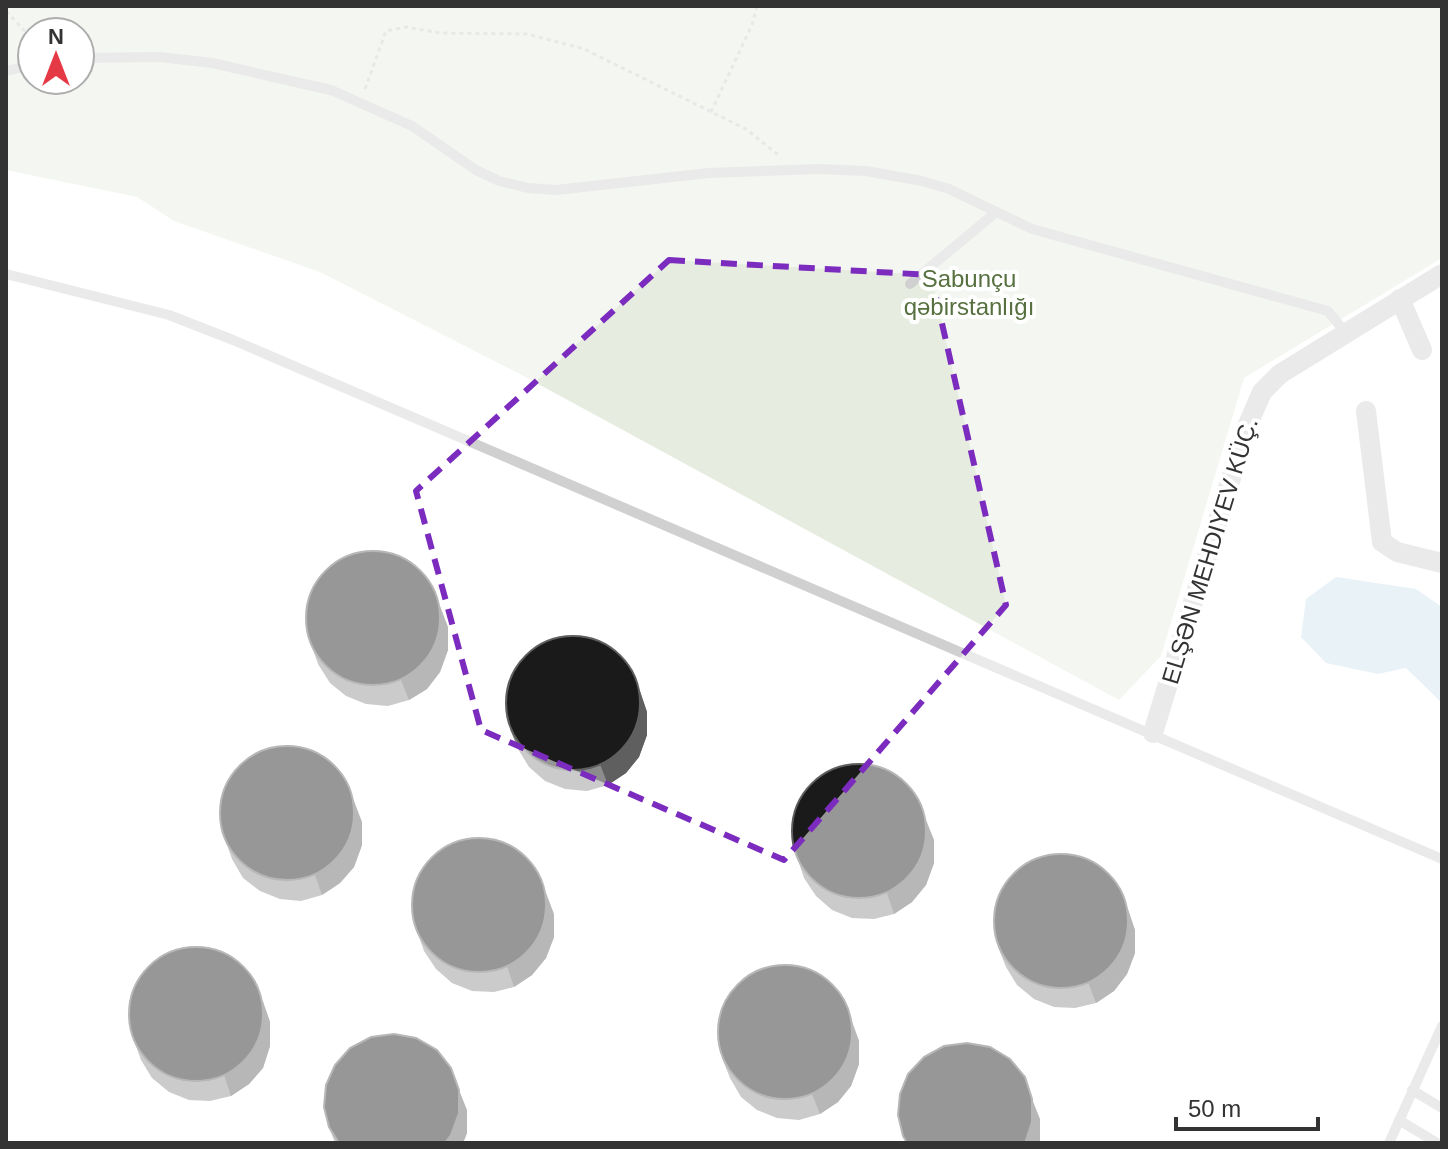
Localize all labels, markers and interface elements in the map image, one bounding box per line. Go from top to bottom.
north arrow [16,16,96,96]
text: N [48,24,64,49]
park label: Sabunçu qəbirstanlığı [904,265,1034,320]
street label: ELŞƏN MEHDIYEV KÜÇ. [1156,415,1263,687]
scale bar [1176,1081,1318,1131]
text: 50 m [1188,1095,1241,1122]

